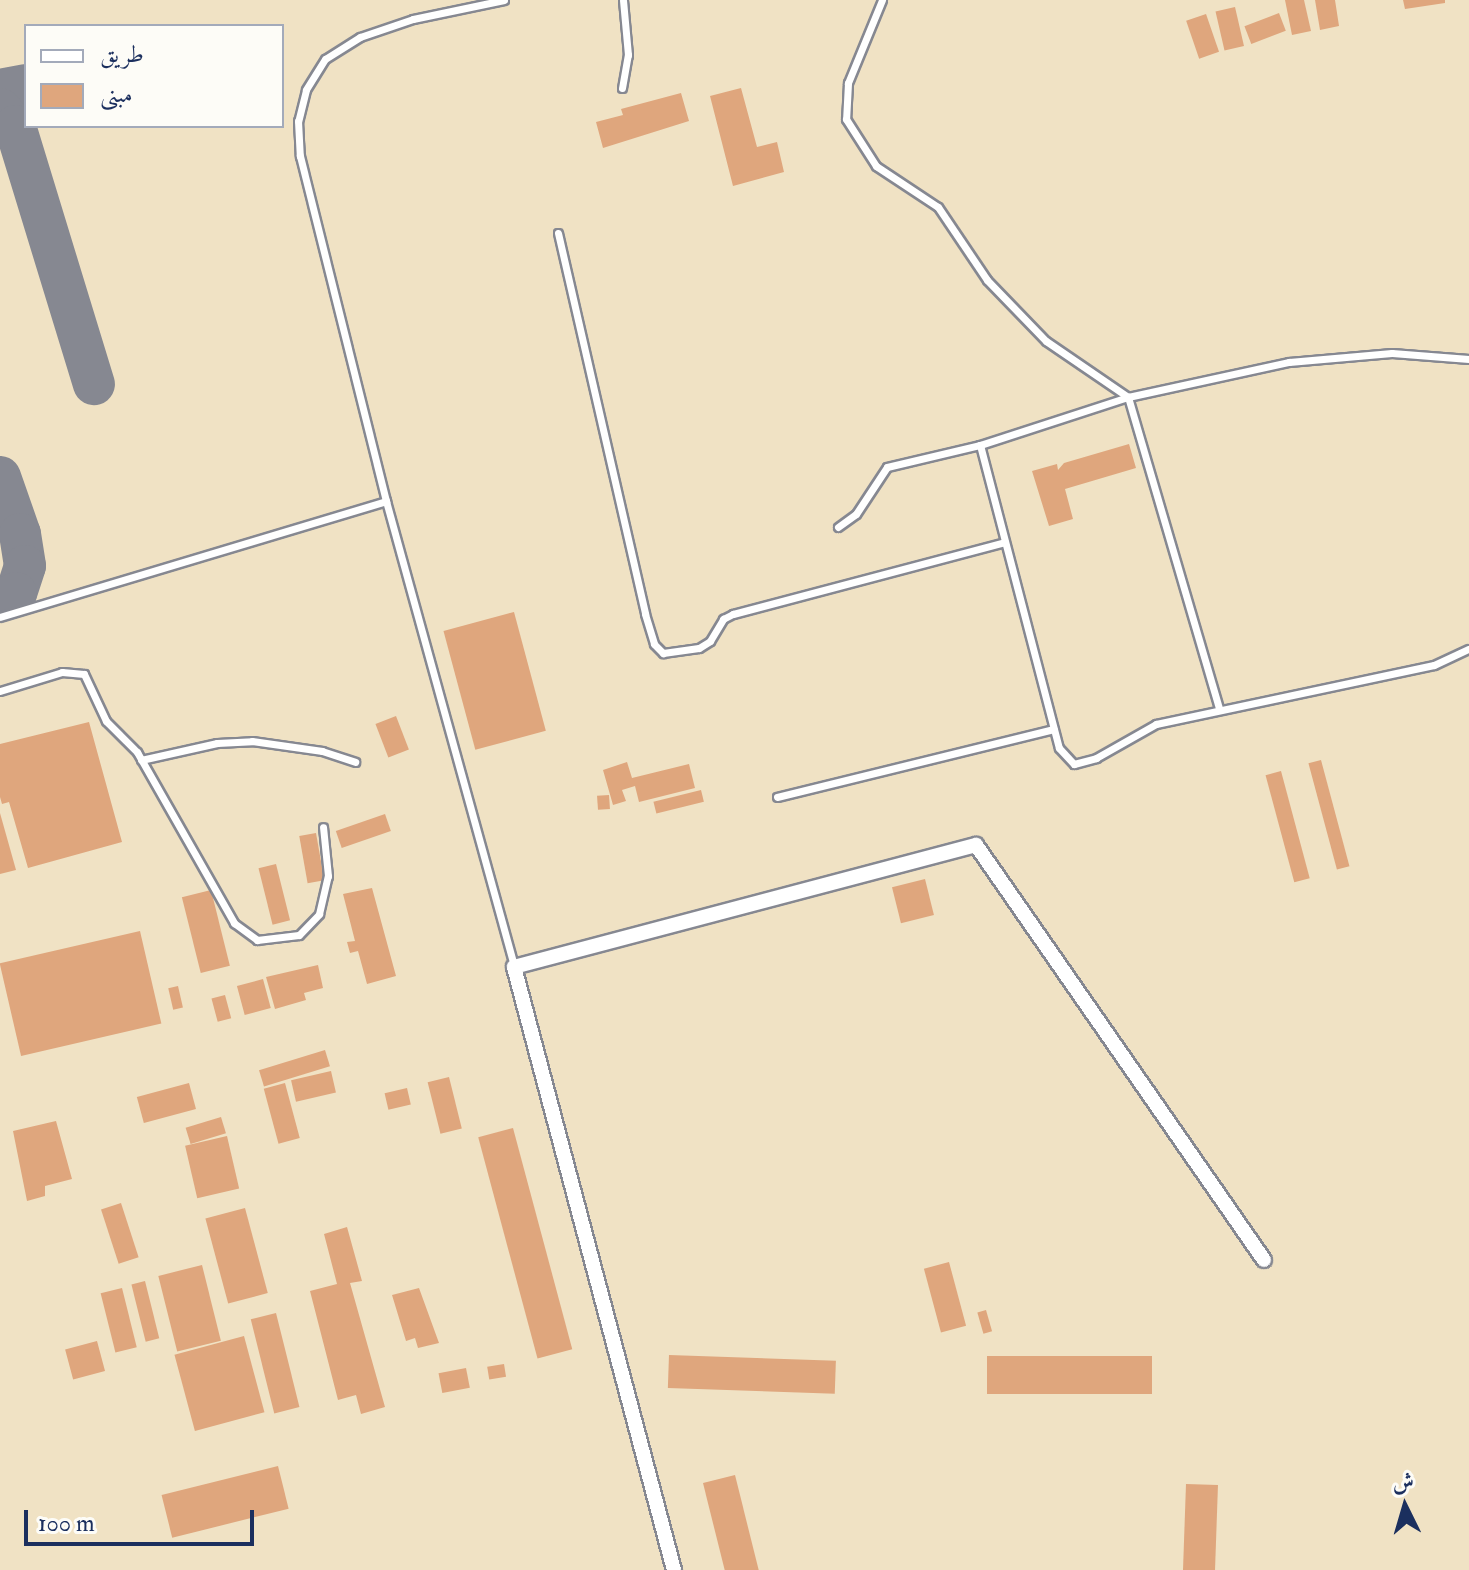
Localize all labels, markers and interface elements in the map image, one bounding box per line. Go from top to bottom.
legend [24,24,284,128]
text: طريق [100,39,144,70]
text: مبنى [100,79,133,110]
north arrow [1365,1466,1445,1546]
text: ش [1391,1467,1415,1497]
scale bar [28,1494,258,1544]
text: 100 m [38,1508,95,1539]

